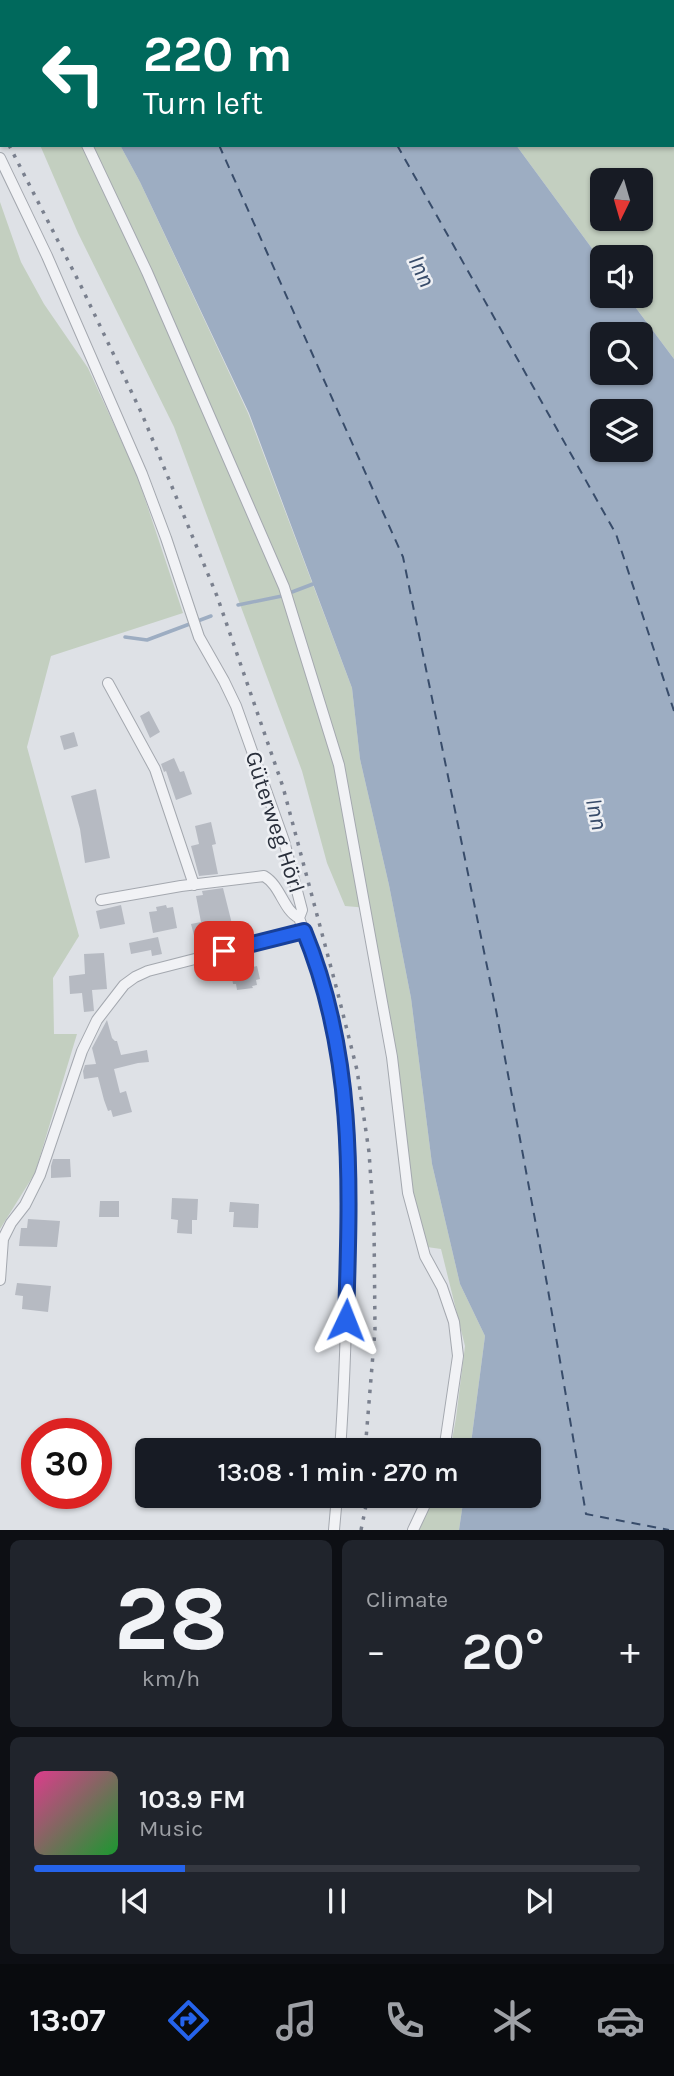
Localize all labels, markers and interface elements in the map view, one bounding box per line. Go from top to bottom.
text: 220 m [143,26,292,83]
icon: left [28,28,119,119]
text: Turn left [143,85,263,122]
north arrow [590,168,653,231]
map controls [590,168,653,462]
button: sound [590,245,653,308]
water label: Inn [403,251,441,291]
button: search [590,322,653,385]
button: layers [590,399,653,462]
street label: Güterweg Hörl [239,748,311,896]
water label: Inn [580,795,614,833]
pin [194,921,254,981]
icon: arrive [205,932,243,970]
position arrow [309,1283,383,1357]
speed limit sign: 30 [21,1418,112,1509]
text: 13:08 · 1 min · 270 m [217,1457,459,1488]
text: 28 [114,1566,228,1672]
text: Climate [366,1586,448,1613]
text: 20° [462,1621,544,1682]
text: − [366,1629,386,1674]
text: + [620,1629,640,1674]
text: km/h [142,1665,200,1692]
text: 103.9 FM [139,1784,246,1815]
text: Music [139,1815,203,1842]
icon: previous [116,1882,154,1920]
icon: pause [318,1882,356,1920]
icon: next [520,1882,558,1920]
icon: directions [164,1996,213,2045]
icon: music [272,1996,321,2045]
icon: phone [380,1996,429,2045]
icon: climate [488,1996,537,2045]
icon: car [596,1996,645,2045]
text: 13:07 [29,2002,106,2039]

